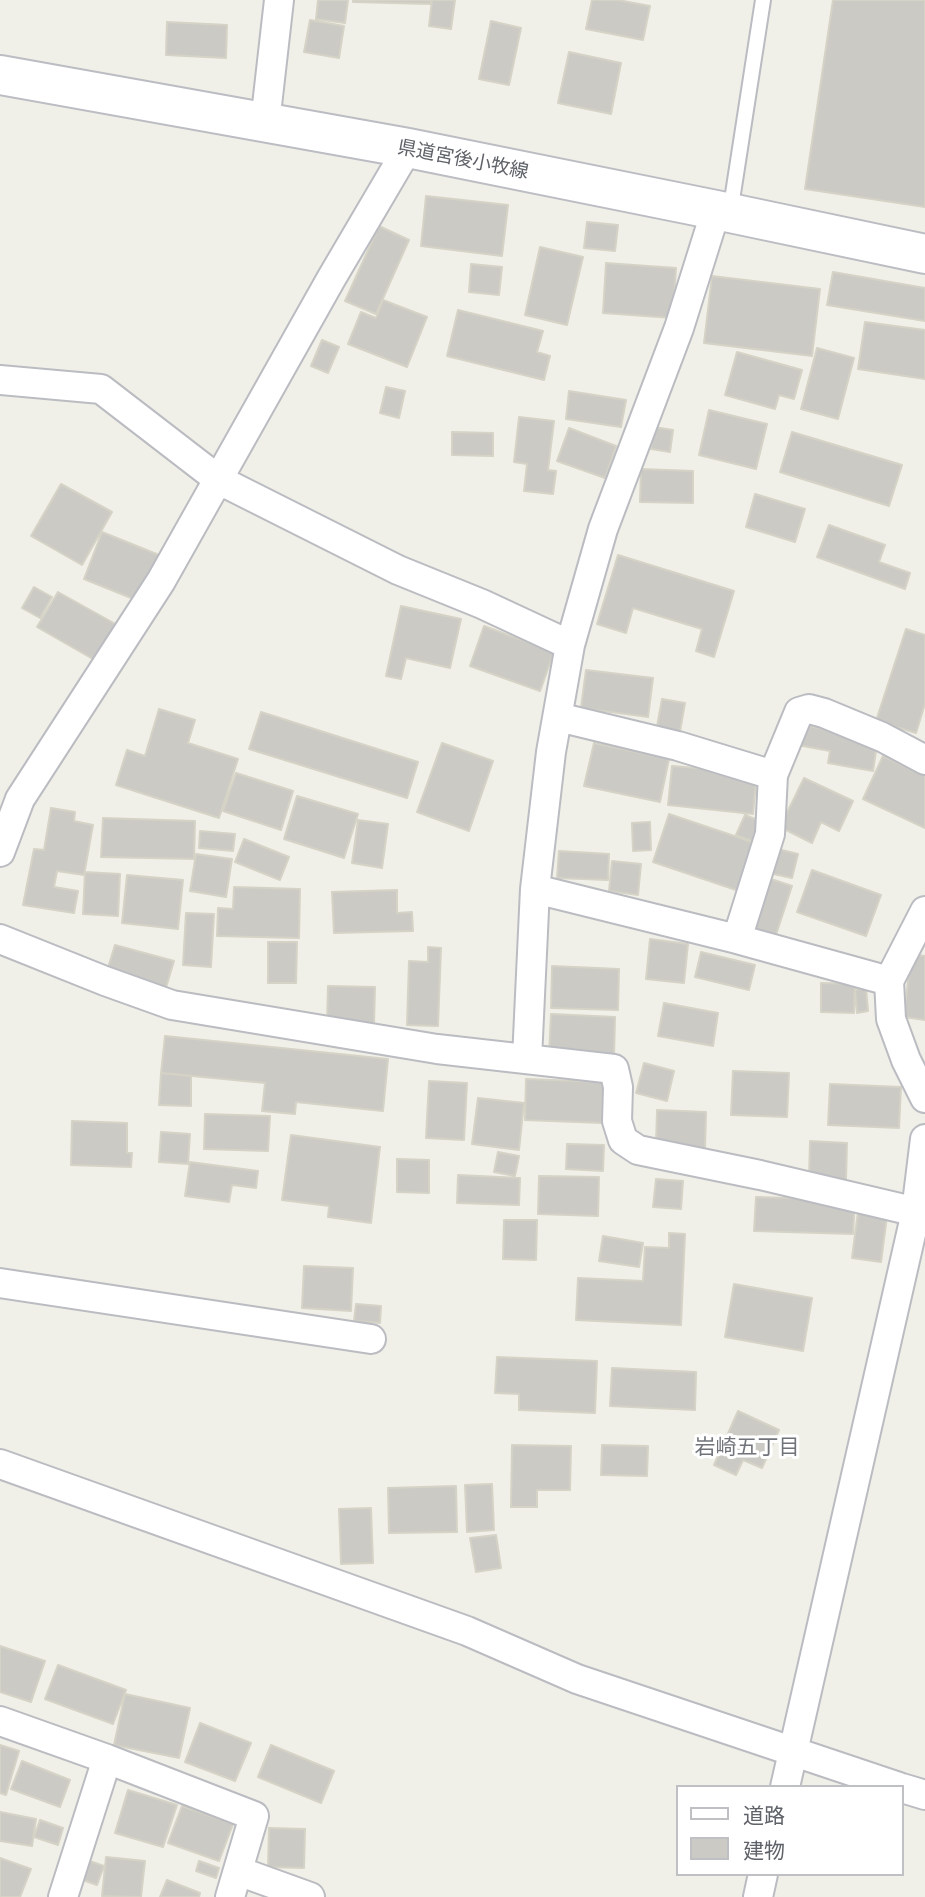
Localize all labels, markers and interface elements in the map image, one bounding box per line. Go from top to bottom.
street label: 県道宮後小牧線 [396,136,530,184]
district label: 岩崎五丁目 [695,1435,799,1461]
legend [676,1785,904,1876]
text: 道路 [743,1802,785,1829]
text: 建物 [743,1837,785,1864]

